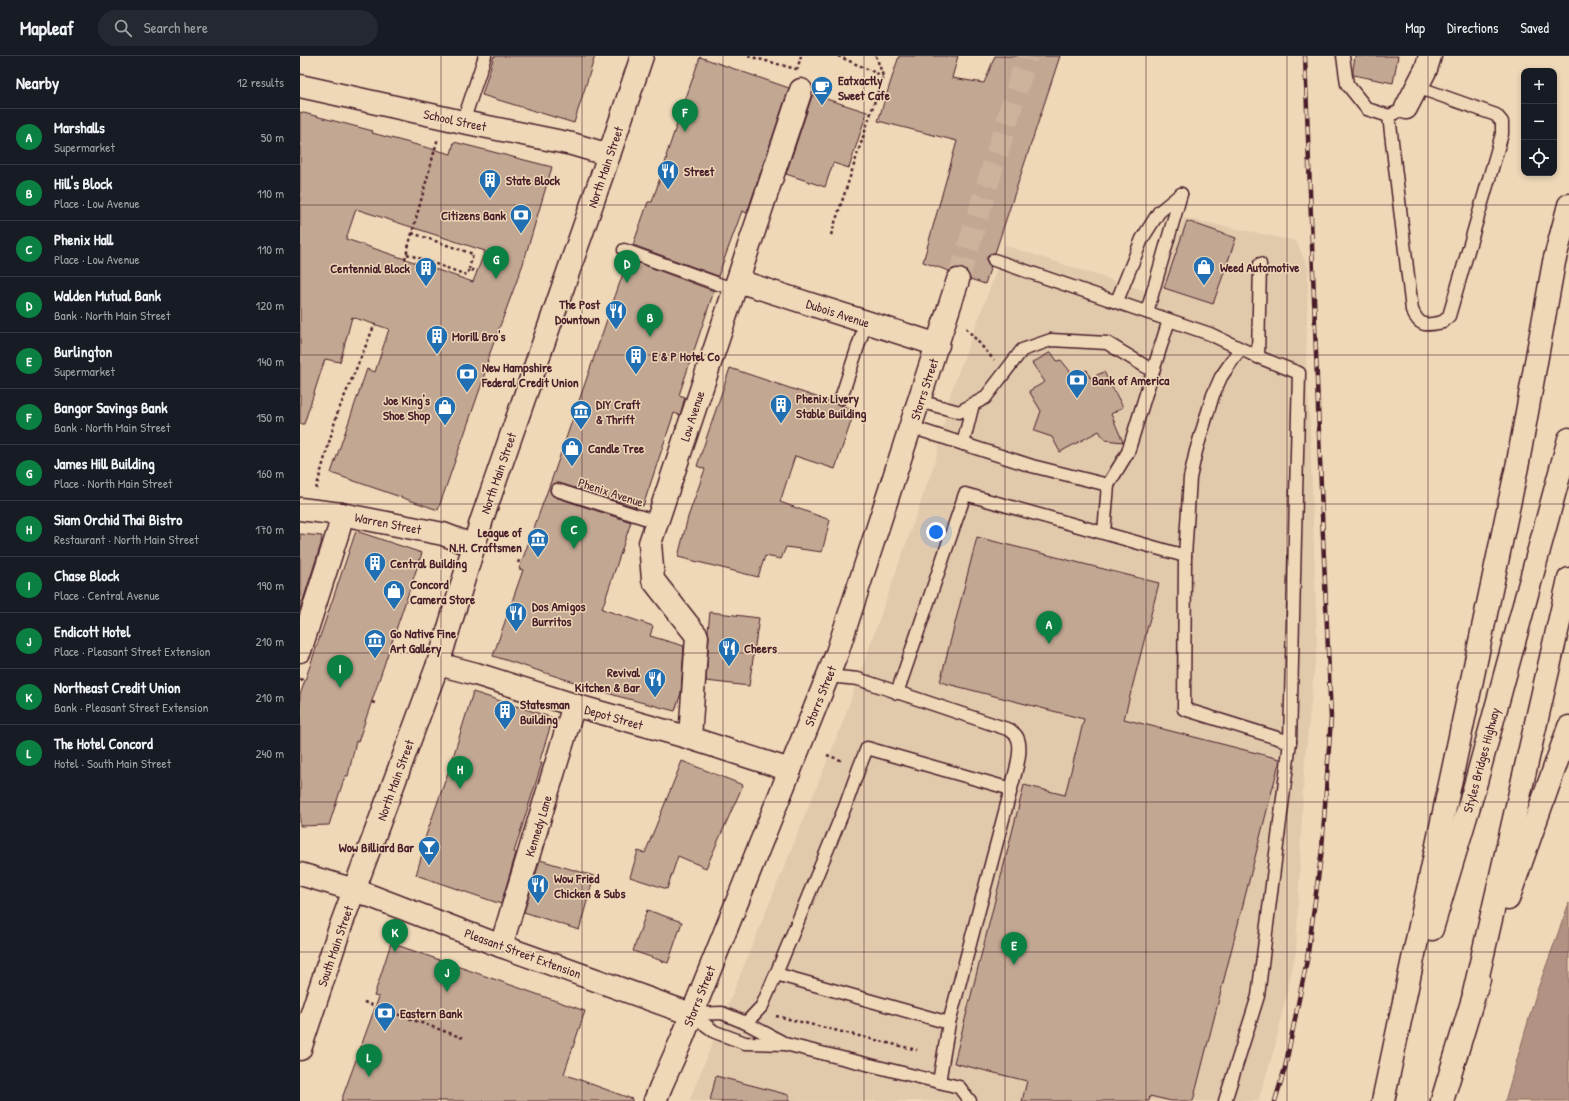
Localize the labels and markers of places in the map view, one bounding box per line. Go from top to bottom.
place label: Eatxactly Sweet Cafe [838,71,891,104]
cafe icon: Eatxactly Sweet Cafe [809,74,835,107]
pin: F [672,99,698,132]
restaurant icon: Street [655,158,681,191]
place label: Street [684,162,715,180]
building icon: State Block [477,167,503,200]
place label: State Block [506,171,561,189]
bank icon: Citizens Bank [508,202,534,235]
place label: Citizens Bank [441,206,507,224]
pin: G [483,246,509,279]
pin: D [614,250,640,283]
shop icon: Weed Automotive [1191,254,1217,287]
building icon: Centennial Block [413,255,439,288]
place label: Weed Automotive [1220,258,1300,276]
place label: Centennial Block [330,259,411,277]
place label: The Post Downtown [555,295,601,328]
restaurant icon: The Post Downtown [603,298,629,331]
pin: B [637,304,663,337]
building icon: Morill Bro's [424,323,450,356]
place label: Morill Bro's [452,327,505,345]
building icon: E & P Hotel Co [623,343,649,376]
place label: E & P Hotel Co [652,347,720,365]
place label: New Hampshire Federal Credit Union [481,358,579,391]
bank icon: New Hampshire Federal Credit Union [454,361,480,394]
bank icon: Bank of America [1064,367,1090,400]
place label: Bank of America [1092,371,1170,389]
place label: Phenix Livery Stable Building [796,389,867,423]
place label: Joe King's Shoe Shop [383,391,430,425]
building icon: Phenix Livery Stable Building [768,392,794,425]
shop icon: Joe King's Shoe Shop [432,394,458,427]
place label: DIY Craft & Thrift [596,395,641,428]
museum icon: DIY Craft & Thrift [568,398,594,431]
shop icon: Candle Tree [559,435,585,468]
place label: Candle Tree [588,439,645,457]
pin: C [561,516,587,549]
place label: League of N.H. Craftsmen [449,523,522,556]
museum icon: League of N.H. Craftsmen [525,526,551,559]
building icon: Central Building [362,550,388,583]
place label: Central Building [390,554,467,573]
place label: Concord Camera Store [410,575,476,608]
shop icon: Concord Camera Store [381,578,407,611]
place label: Dos Amigos Burritos [532,597,586,630]
restaurant icon: Dos Amigos Burritos [503,600,529,633]
pin: A [1036,611,1062,644]
place label: Go Native Fine Art Gallery [390,624,457,658]
museum icon: Go Native Fine Art Gallery [362,627,388,660]
restaurant icon: Cheers [716,635,742,668]
place label: Cheers [744,639,777,657]
pin: I [327,655,353,688]
place label: Revival Kitchen & Bar [575,663,641,696]
restaurant icon: Revival Kitchen & Bar [642,666,668,699]
place label: Statesman Building [520,695,570,729]
building icon: Statesman Building [492,698,518,731]
pin: H [447,756,473,789]
bar icon: Wow Billiard Bar [416,834,442,867]
place label: Wow Billiard Bar [339,838,415,856]
place label: Wow Fried Chicken & Subs [554,869,625,902]
restaurant icon: Wow Fried Chicken & Subs [525,872,551,905]
pin: K [382,919,408,952]
pin: E [1001,932,1027,965]
pin: J [434,959,460,992]
bank icon: Eastern Bank [372,1000,398,1033]
place label: Eastern Bank [400,1004,463,1022]
pin: L [356,1044,382,1077]

